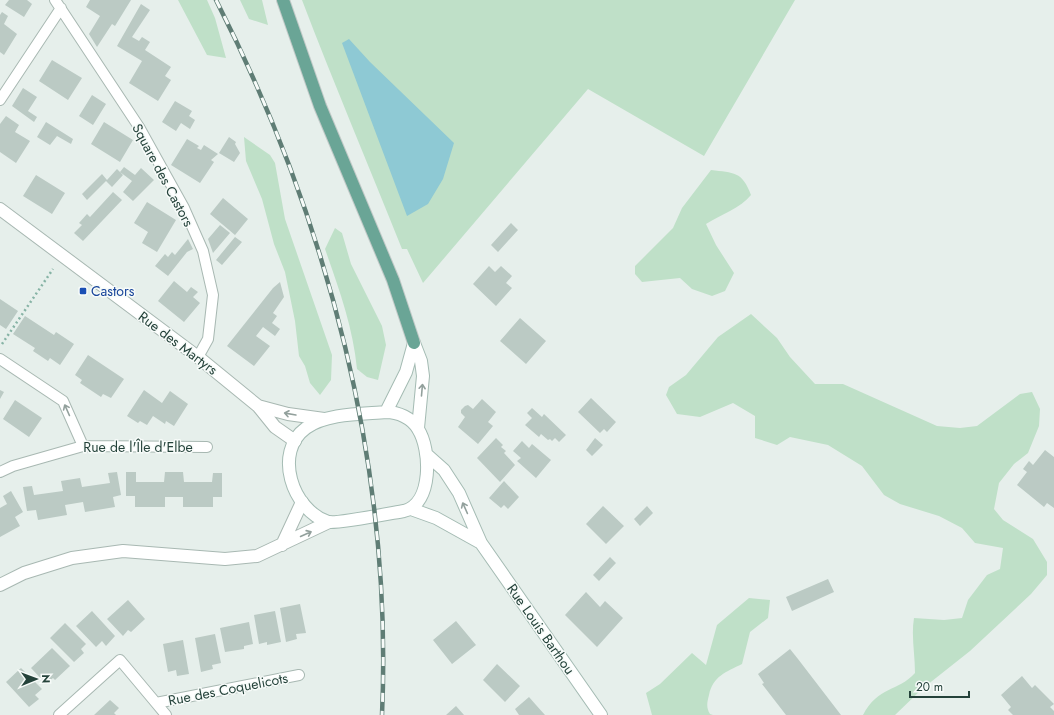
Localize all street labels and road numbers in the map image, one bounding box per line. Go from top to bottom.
street label: Square des Castors [127,120,199,230]
street label: Rue des Martyrs [134,307,222,380]
street label: Rue de l'Île d'Elbe [83,437,193,457]
street label: Rue Louis Barthou [502,580,580,678]
street label: Rue des Coquelicots [166,668,290,710]

